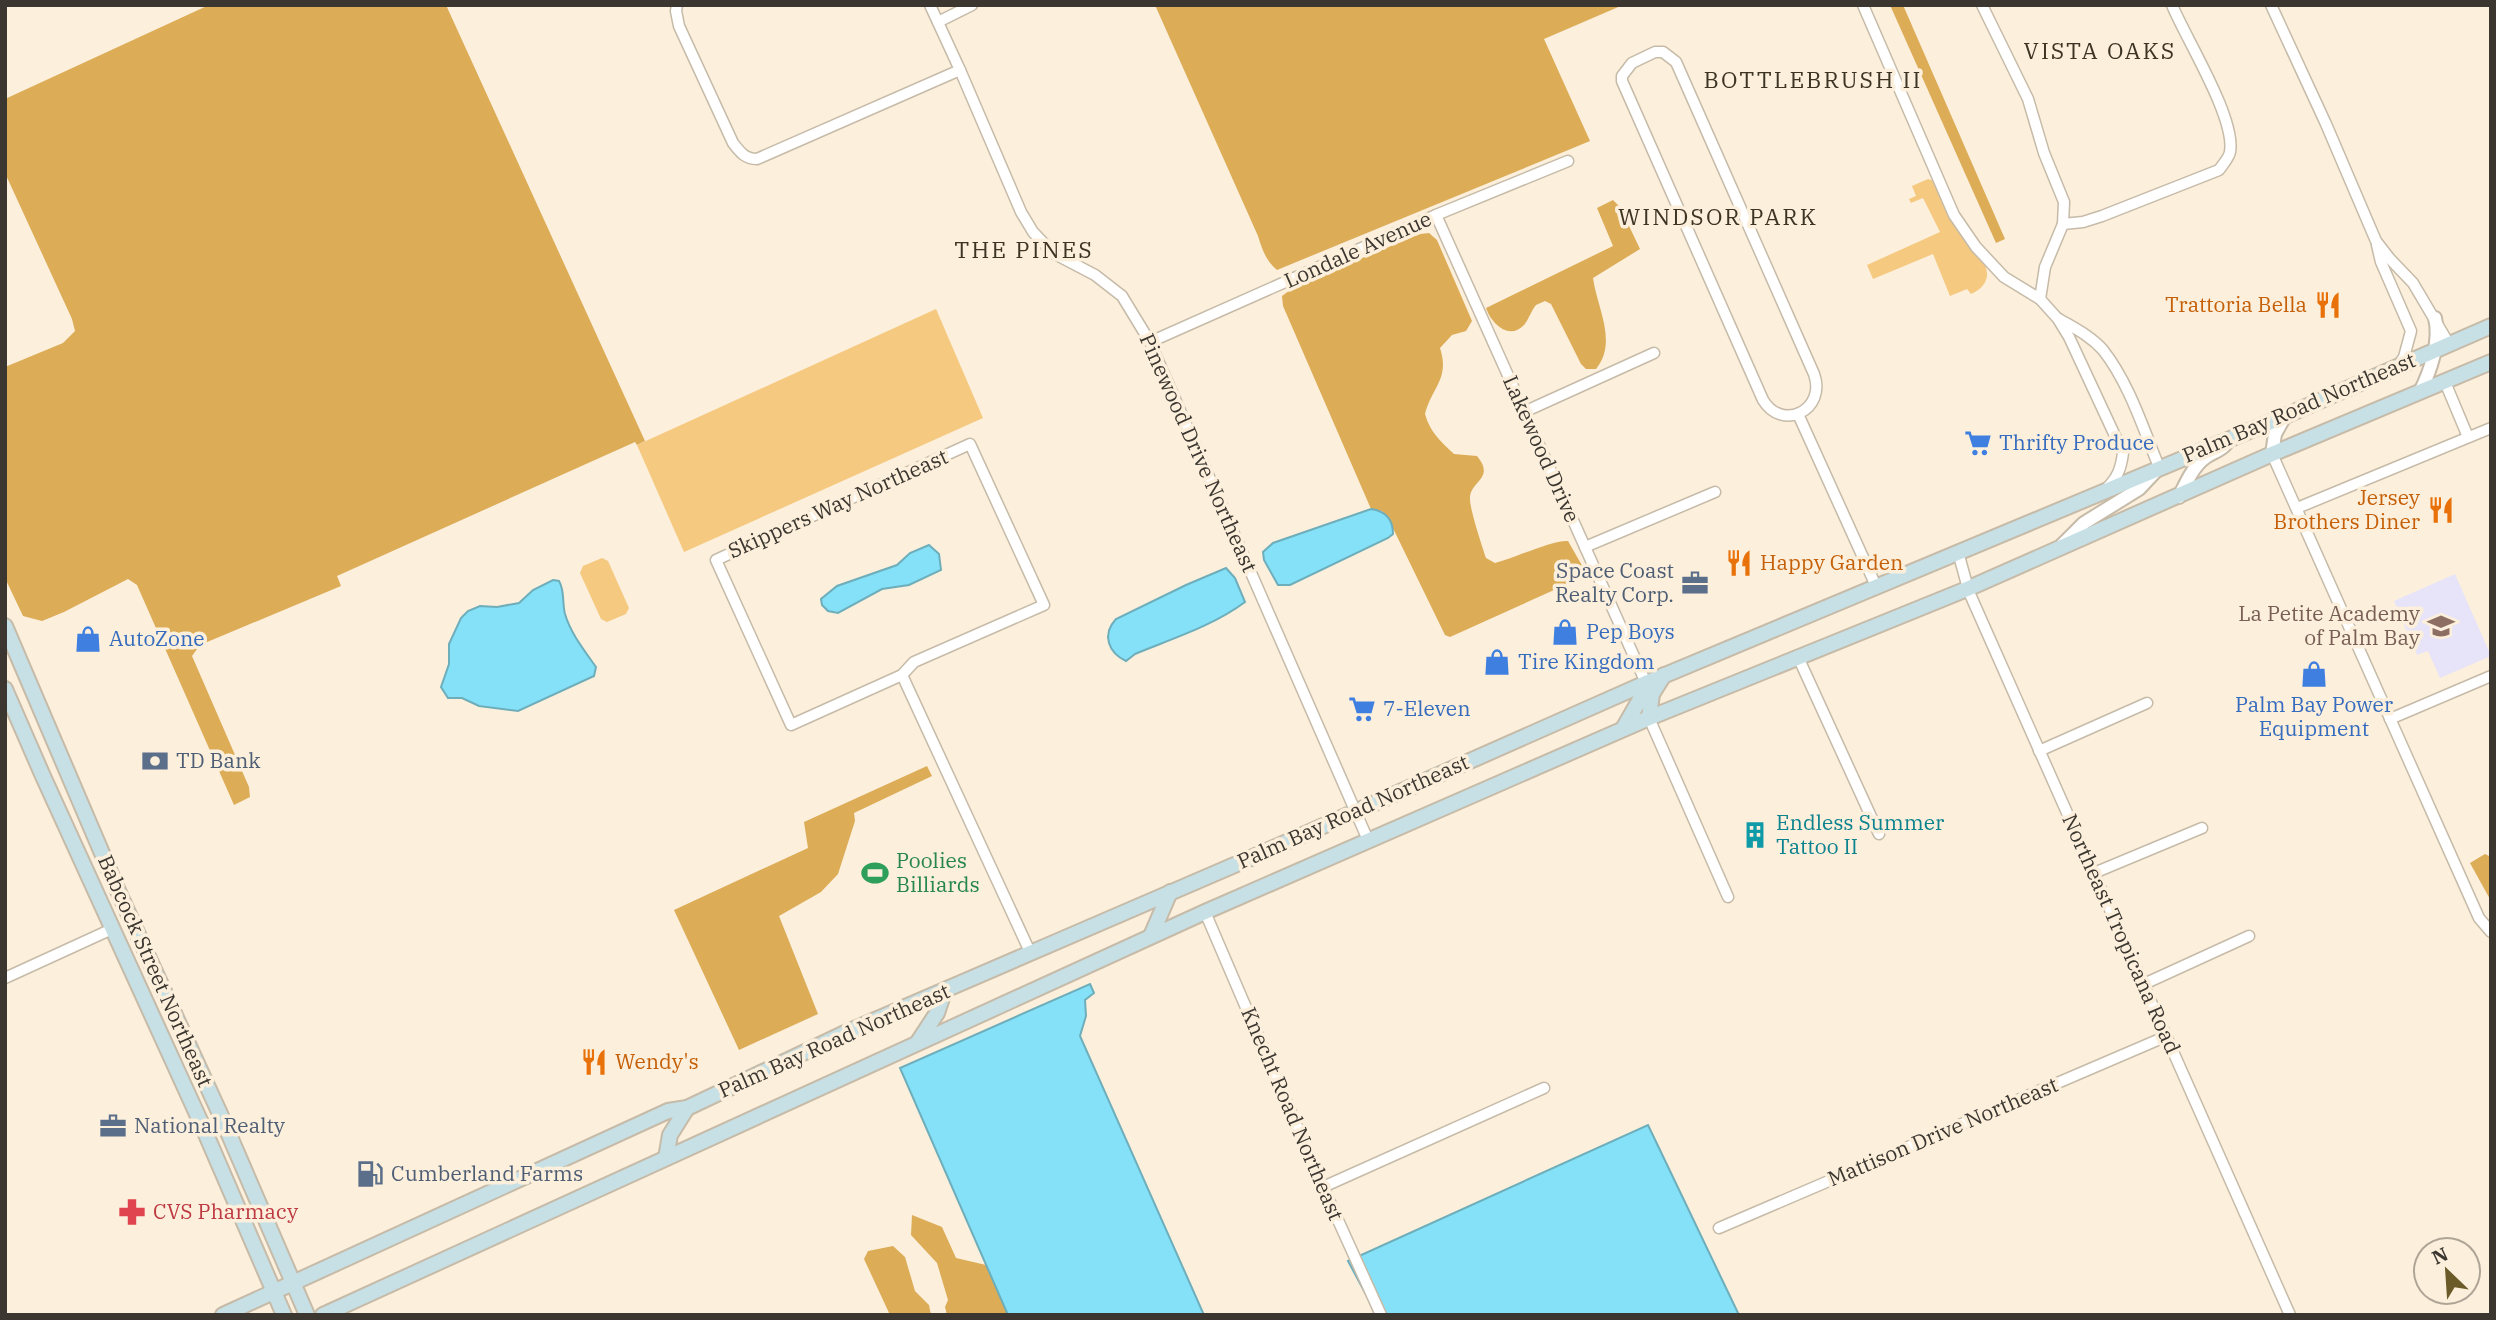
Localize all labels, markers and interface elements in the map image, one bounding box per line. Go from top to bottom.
district label: VISTA OAKS [2024,35,2176,65]
district label: BOTTLEBRUSH II [1704,64,1923,94]
district label: WINDSOR PARK [1618,201,1818,231]
street label: Londale Avenue [1280,204,1436,294]
district label: THE PINES [954,234,1094,264]
place label: Trattoria Bella [2165,290,2307,318]
restaurant icon: Trattoria Bella [2313,290,2343,320]
street label: Pinewood Drive Northeast [1133,329,1264,576]
street label: Palm Bay Road Northeast [2178,345,2419,469]
street label: Lakewood Drive [1497,371,1587,526]
supermarket icon: Thrifty Produce [1963,428,1993,458]
place label: Thrifty Produce [1999,428,2154,456]
street label: Skippers Way Northeast [723,442,952,564]
place label: Jersey Brothers Diner [2273,483,2421,535]
restaurant icon: Jersey Brothers Diner [2426,495,2456,525]
restaurant icon: Happy Garden [1724,548,1754,578]
place label: Happy Garden [1760,548,1903,576]
place label: Space Coast Realty Corp. [1555,556,1674,608]
office icon: Space Coast Realty Corp. [1680,568,1710,598]
place label: La Petite Academy of Palm Bay [2238,599,2421,651]
school or university icon: La Petite Academy of Palm Bay [2426,611,2456,641]
shop icon: Pep Boys [1550,617,1580,647]
place label: Pep Boys [1586,617,1675,645]
shop icon: AutoZone [73,624,103,654]
place label: AutoZone [109,624,205,652]
shop icon: Tire Kingdom [1482,647,1512,677]
place label: Tire Kingdom [1518,647,1655,675]
shop icon: Palm Bay Power Equipment [2299,659,2329,689]
place label: Palm Bay Power Equipment [2235,690,2394,742]
supermarket icon: 7-Eleven [1347,694,1377,724]
place label: 7-Eleven [1383,694,1471,722]
bank icon: TD Bank [140,746,170,776]
place label: TD Bank [176,746,261,774]
street label: Palm Bay Road Northeast [1233,747,1473,875]
place label: Endless Summer Tattoo II [1776,808,1945,860]
street label: Northeast Tropicana Road [2056,809,2188,1058]
building icon: Endless Summer Tattoo II [1740,820,1770,850]
place label: Poolies Billiards [896,846,980,898]
street label: Babcock Street Northeast [92,850,220,1091]
sports icon: Poolies Billiards [860,858,890,888]
street label: Palm Bay Road Northeast [714,976,954,1104]
street label: Knecht Road Northeast [1235,1003,1351,1224]
restaurant icon: Wendy's [579,1047,609,1077]
place label: Wendy's [615,1047,699,1075]
street label: Mattison Drive Northeast [1823,1070,2062,1192]
office icon: National Realty [98,1111,128,1141]
place label: National Realty [134,1111,286,1139]
fuel station icon: Cumberland Farms [355,1159,385,1189]
place label: Cumberland Farms [391,1159,583,1187]
pharmacy icon: CVS Pharmacy [117,1197,147,1227]
place label: CVS Pharmacy [153,1197,299,1225]
north arrow [2412,1236,2482,1306]
text: N [2428,1242,2452,1270]

